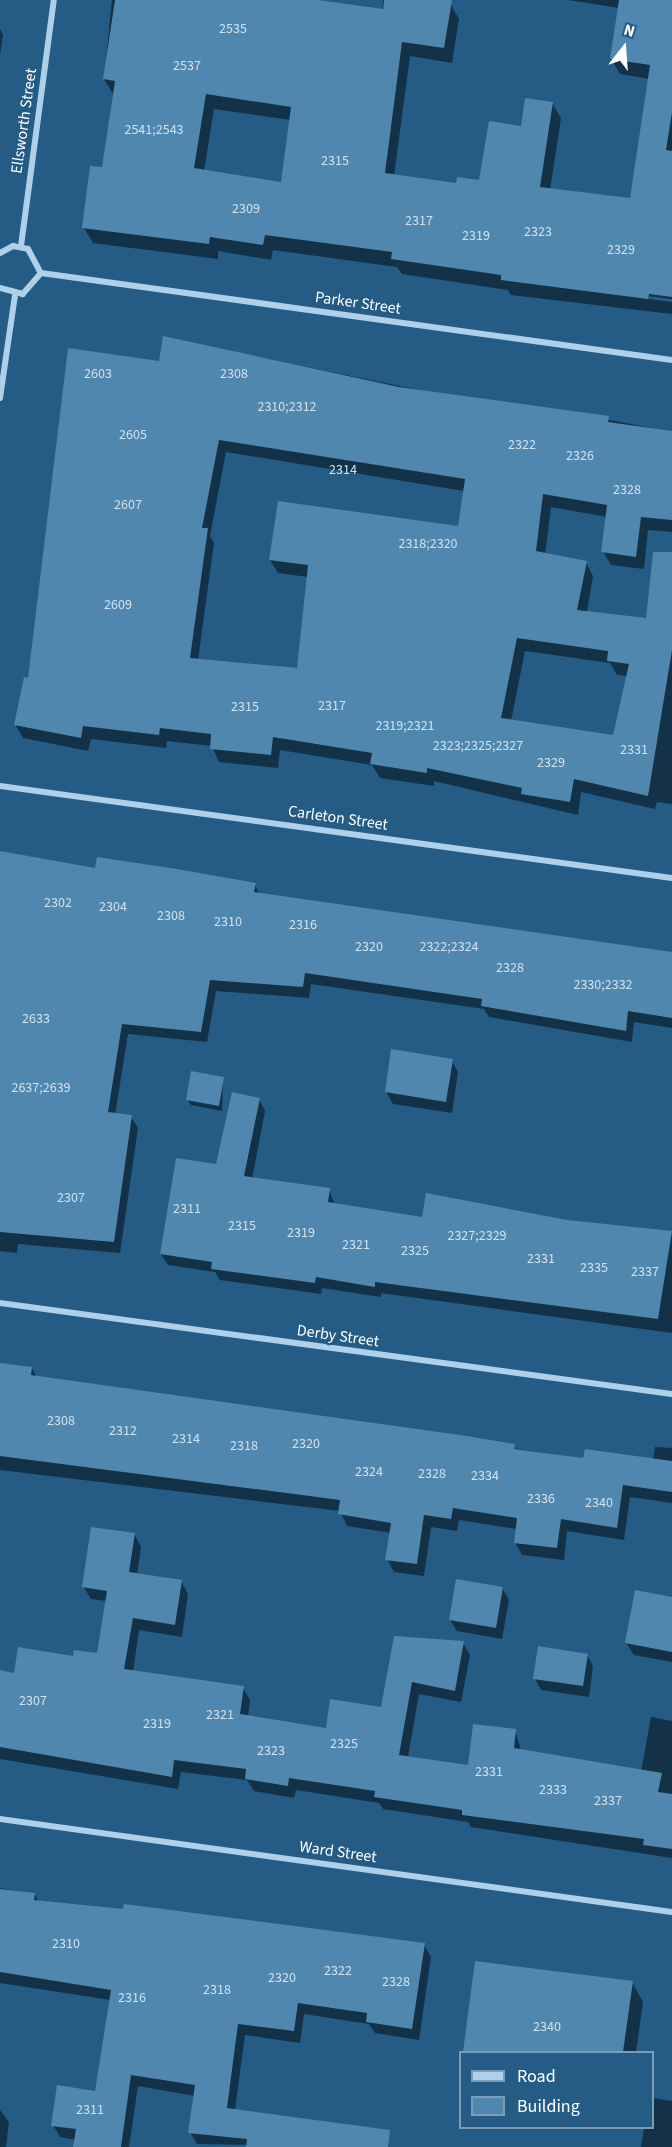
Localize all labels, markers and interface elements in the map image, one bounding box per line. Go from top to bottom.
north arrow [594,18,654,78]
text: N [621,19,638,43]
house number: 2535 [219,21,247,37]
house number: 2537 [173,58,201,74]
street label: Ellsworth Street [7,67,41,175]
house number: 2541;2543 [124,122,184,138]
house number: 2315 [321,153,349,169]
house number: 2309 [232,201,260,217]
house number: 2317 [405,213,433,229]
house number: 2323 [524,224,552,240]
house number: 2319 [462,228,490,244]
house number: 2329 [607,242,635,258]
street label: Parker Street [314,287,402,319]
house number: 2603 [84,366,112,382]
house number: 2308 [220,366,248,382]
house number: 2310;2312 [257,399,317,415]
house number: 2605 [119,427,147,443]
house number: 2322 [508,437,536,453]
house number: 2326 [566,448,594,464]
house number: 2314 [329,462,357,478]
house number: 2328 [613,482,641,498]
house number: 2607 [114,497,142,513]
house number: 2318;2320 [398,536,458,552]
house number: 2609 [104,597,132,613]
house number: 2317 [318,698,346,714]
house number: 2315 [231,699,259,715]
house number: 2319;2321 [375,718,435,734]
house number: 2323;2325;2327 [433,738,523,754]
house number: 2331 [620,742,648,758]
house number: 2329 [537,755,565,771]
street label: Carleton Street [287,801,389,835]
house number: 2302 [44,895,72,911]
house number: 2304 [99,899,127,915]
house number: 2308 [157,908,185,924]
house number: 2310 [214,914,242,930]
house number: 2316 [289,917,317,933]
house number: 2320 [355,939,383,955]
house number: 2322;2324 [419,939,479,955]
house number: 2328 [496,960,524,976]
house number: 2330;2332 [573,977,633,993]
house number: 2633 [22,1011,50,1027]
house number: 2637;2639 [11,1080,71,1096]
house number: 2307 [57,1190,85,1206]
house number: 2311 [173,1201,201,1217]
house number: 2315 [228,1218,256,1234]
house number: 2319 [287,1225,315,1241]
house number: 2327;2329 [447,1228,507,1244]
house number: 2321 [342,1237,370,1253]
house number: 2325 [401,1243,429,1259]
house number: 2331 [527,1251,555,1267]
house number: 2335 [580,1260,608,1276]
house number: 2337 [631,1264,659,1280]
street label: Derby Street [296,1321,380,1351]
house number: 2308 [47,1413,75,1429]
house number: 2312 [109,1423,137,1439]
house number: 2314 [172,1431,200,1447]
house number: 2320 [292,1436,320,1452]
house number: 2318 [230,1438,258,1454]
house number: 2324 [355,1464,383,1480]
house number: 2328 [418,1466,446,1482]
house number: 2334 [471,1468,499,1484]
house number: 2336 [527,1491,555,1507]
house number: 2340 [585,1495,613,1511]
house number: 2307 [19,1693,47,1709]
house number: 2321 [206,1707,234,1723]
house number: 2319 [143,1716,171,1732]
house number: 2325 [330,1736,358,1752]
house number: 2323 [257,1743,285,1759]
house number: 2331 [475,1764,503,1780]
house number: 2333 [539,1782,567,1798]
house number: 2337 [594,1793,622,1809]
street label: Ward Street [298,1837,378,1867]
house number: 2310 [52,1936,80,1952]
house number: 2322 [324,1963,352,1979]
house number: 2320 [268,1970,296,1986]
house number: 2328 [382,1974,410,1990]
house number: 2318 [203,1982,231,1998]
house number: 2316 [118,1990,146,2006]
house number: 2340 [533,2019,561,2035]
legend [459,2051,654,2129]
text: Road [517,2064,556,2089]
text: Building [517,2094,580,2119]
house number: 2311 [76,2102,104,2118]

